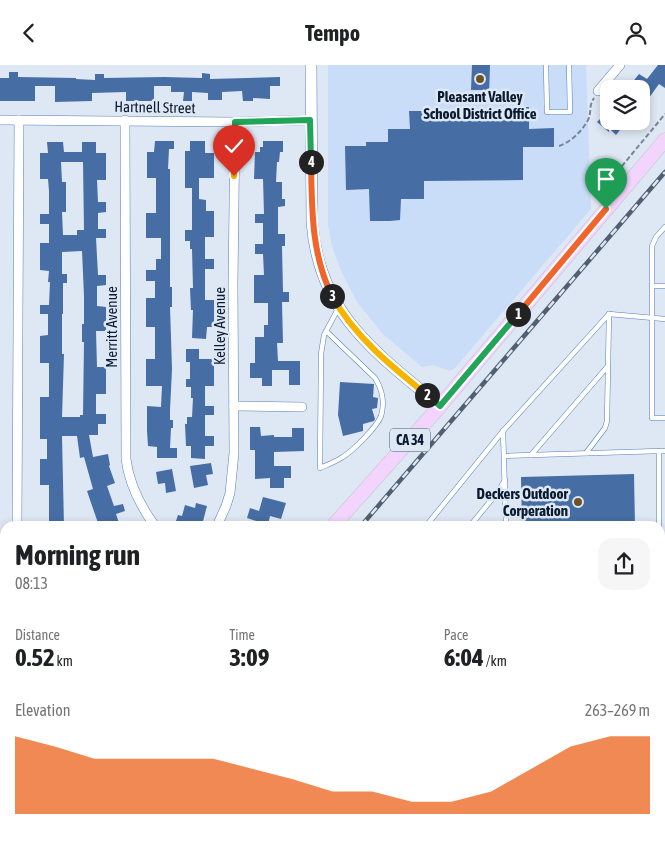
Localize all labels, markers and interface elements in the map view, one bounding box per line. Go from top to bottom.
icon: back [15,19,43,47]
icon: person [622,19,650,47]
text: Tempo [305,20,360,46]
marker: Pleasant Valley School District Office [474,73,486,85]
map controls [600,80,650,130]
button: layers [600,80,650,130]
place label: Pleasant Valley School District Office [423,88,537,122]
street label: Hartnell Street [114,98,196,116]
pin [213,125,255,176]
icon: check [220,132,248,160]
pin: 4 [298,149,324,175]
text: 4 [308,154,315,170]
pin [585,158,627,209]
icon: arrive [592,165,620,193]
pin: 3 [320,283,344,309]
street label: Merritt Avenue [103,286,120,368]
street label: Kelley Avenue [211,287,228,365]
text: 3 [329,288,336,304]
pin: 1 [506,301,530,327]
text: 1 [515,306,522,322]
pin: 2 [414,383,440,407]
text: 2 [424,387,431,403]
road number: CA 34 [390,429,430,451]
place label: Deckers Outdoor Corperation [477,485,569,519]
marker: Deckers Outdoor Corperation [572,496,584,508]
button: share [598,538,650,590]
text: Morning run [15,539,140,571]
text: 08:13 [15,574,48,592]
text: Distance [15,627,60,643]
text: Time [229,627,255,643]
text: Pace [444,627,468,643]
text: 0.52 [15,643,55,671]
text: 3:09 [229,643,270,671]
text: 6:04 [444,643,484,671]
text: km [55,653,73,669]
text: /km [484,653,507,669]
text: Elevation [15,701,70,719]
text: 263–269 m [585,701,650,719]

